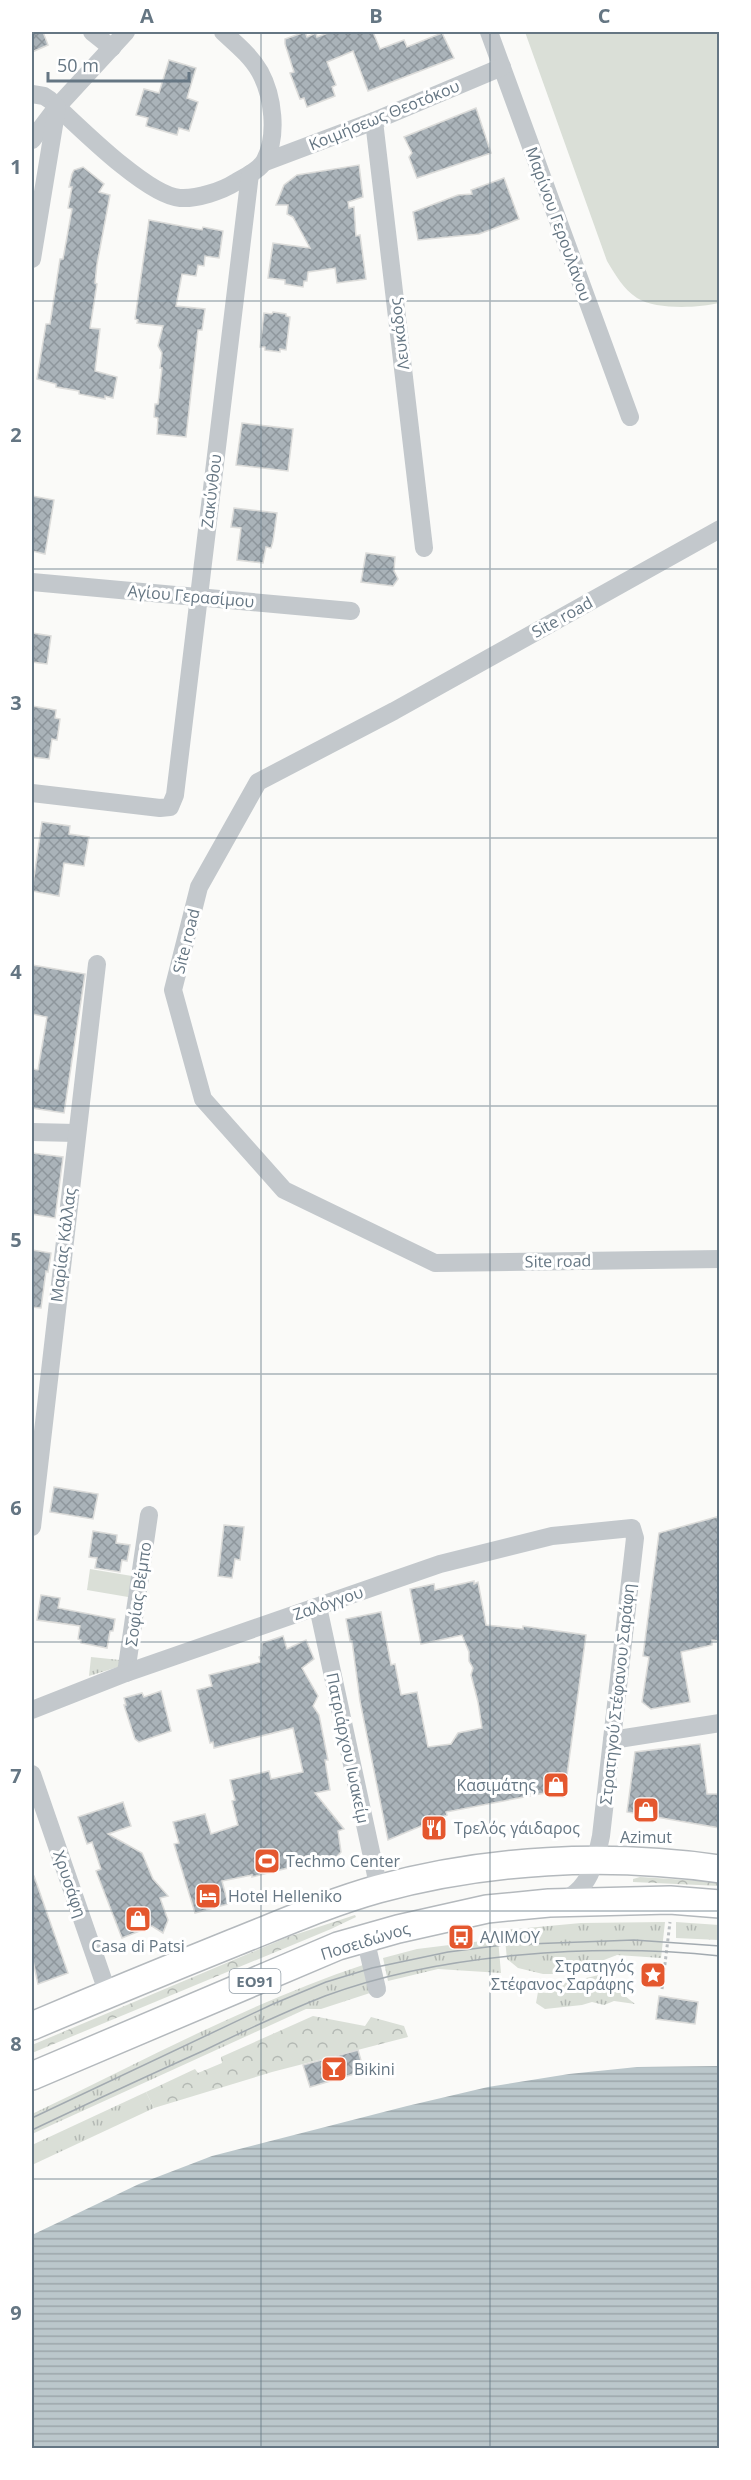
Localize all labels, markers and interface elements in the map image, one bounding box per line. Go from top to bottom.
text: A [140,2,154,29]
text: B [369,2,383,29]
text: C [598,2,611,29]
scale bar [48,45,189,83]
text: 50 m [57,53,99,77]
street label: Κοιμήσεως Θεοτόκου [305,75,463,155]
street label: Μαρίνου Γερουλάνου [521,144,597,304]
text: 1 [10,153,22,180]
street label: Λευκάδος [384,297,414,371]
text: 2 [10,421,22,448]
street label: Ζακύνθου [196,453,226,529]
street label: Αγίου Γερασίμου [127,580,255,612]
street label: Site road [528,591,596,643]
text: 3 [10,689,22,716]
street label: Site road [167,906,205,976]
text: 4 [10,958,22,985]
street label: Μαρίας Κάλλας [45,1186,81,1303]
text: 5 [10,1226,22,1253]
street label: Site road [525,1249,591,1273]
text: 6 [10,1494,22,1521]
street label: Σοφίας Βέμπο [120,1540,156,1648]
street label: Ζαλόγγου [290,1581,366,1625]
street label: Στρατηγού Στέφανου Σαράφη [594,1582,640,1806]
street label: Πατριάρχου Ιωακείμ [321,1671,375,1825]
text: 7 [10,1762,22,1789]
shop icon: Κασιμάτης [541,1770,571,1800]
place label: Κασιμάτης [456,1774,536,1796]
shop icon: Azimut [631,1795,661,1825]
restaurant icon: Τρελός γάιδαρος [419,1813,449,1843]
place label: Τρελός γάιδαρος [454,1817,580,1839]
place label: Azimut [620,1826,672,1848]
sports icon: Techmo Center [252,1846,282,1876]
street label: Χρυσάφη [48,1848,92,1920]
place label: Techmo Center [286,1850,400,1872]
hotel icon: Hotel Helleniko [193,1881,223,1911]
place label: Hotel Helleniko [228,1885,342,1907]
shop icon: Casa di Patsi [123,1904,153,1934]
street label: Ποσειδώνος [318,1917,413,1965]
bus stop icon: ΑΛΙΜΟΥ [446,1922,476,1952]
place label: ΑΛΙΜΟΥ [480,1926,540,1948]
place label: Casa di Patsi [91,1935,185,1957]
place label: Στρατηγός Στέφανος Σαράφης [491,1955,634,1995]
place icon: Στρατηγός Στέφανος Σαράφης [638,1960,668,1990]
road number: ΕΟ91 [230,1969,280,1993]
text: 8 [10,2030,22,2057]
bar icon: Bikini [319,2054,349,2084]
place label: Bikini [354,2058,395,2080]
text: 9 [10,2299,22,2326]

